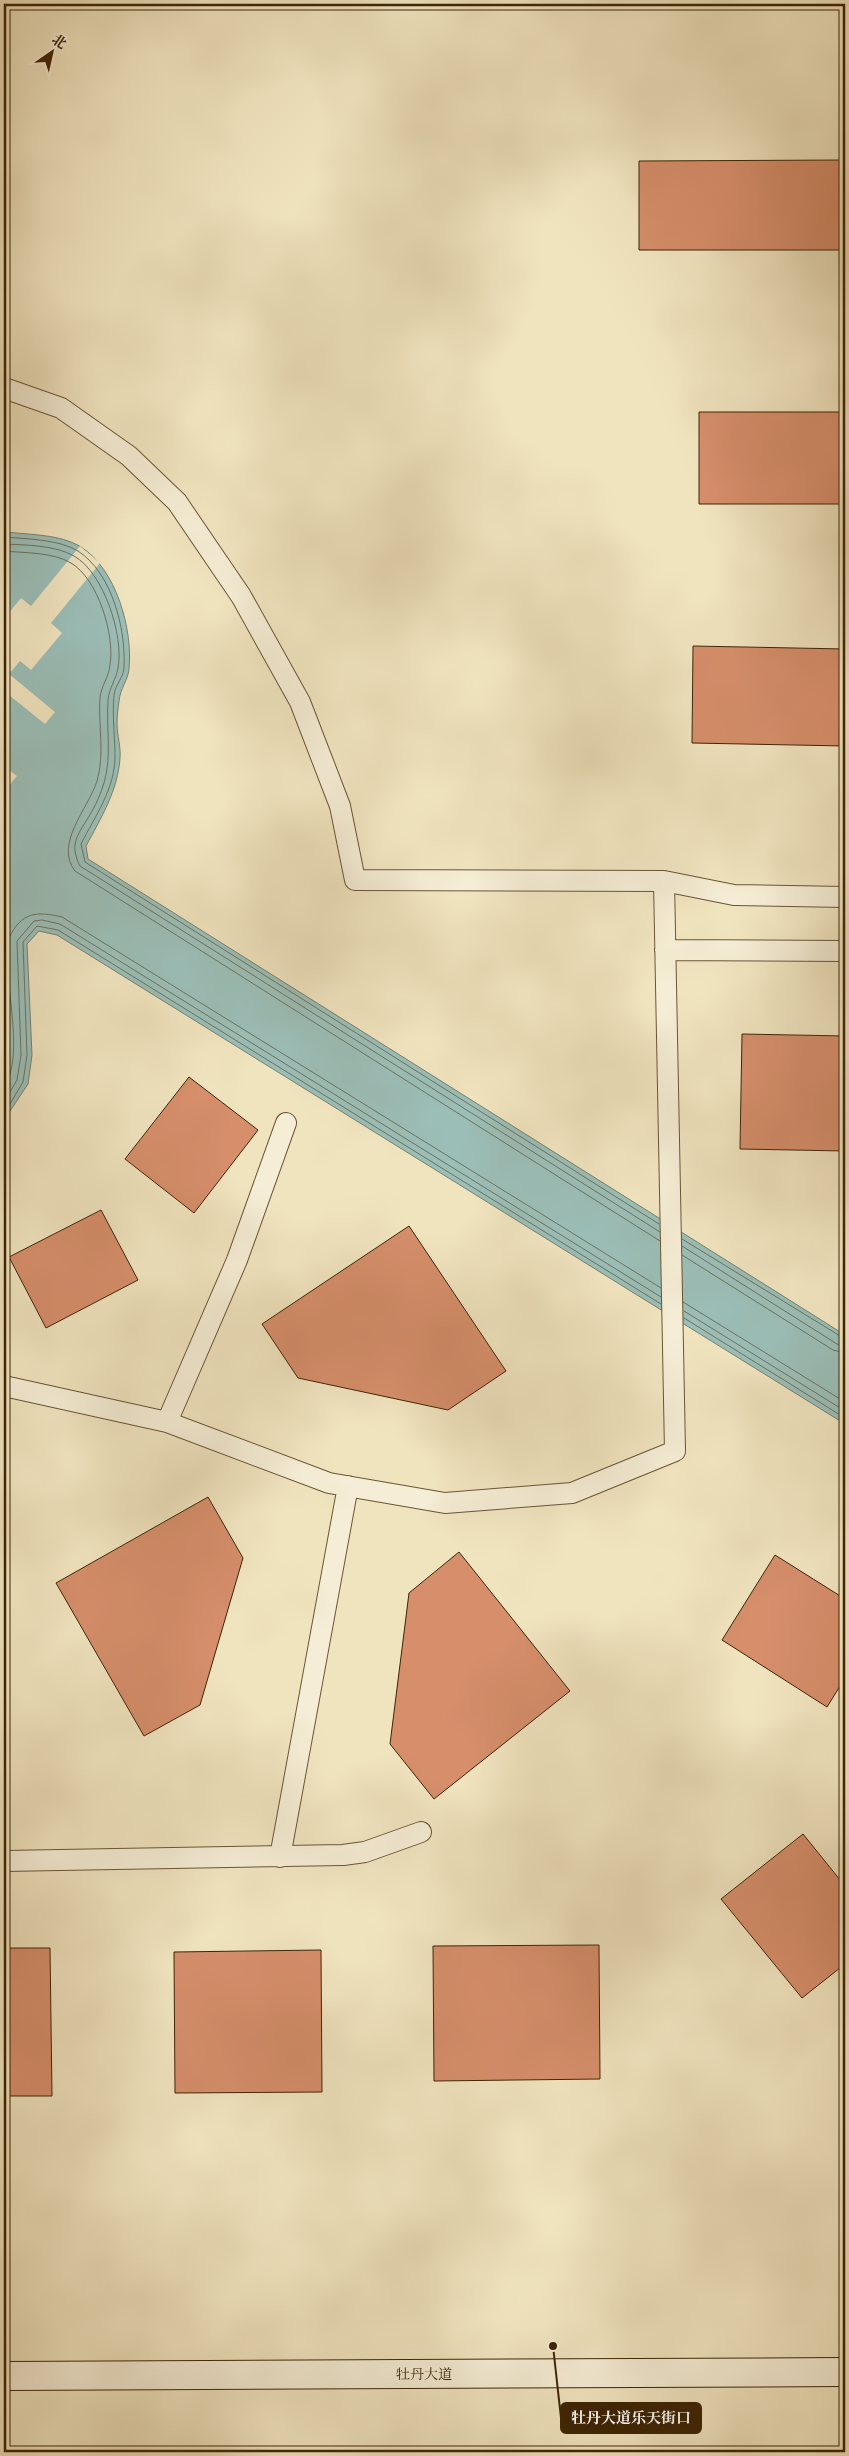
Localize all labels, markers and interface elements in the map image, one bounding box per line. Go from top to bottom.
north arrow [28,28,78,78]
text: 北 [48,30,70,53]
street label: 牡丹大道 [396,2365,452,2383]
callout: 牡丹大道乐天街口 [561,2403,701,2433]
text: 牡丹大道乐天街口 [571,2408,691,2427]

